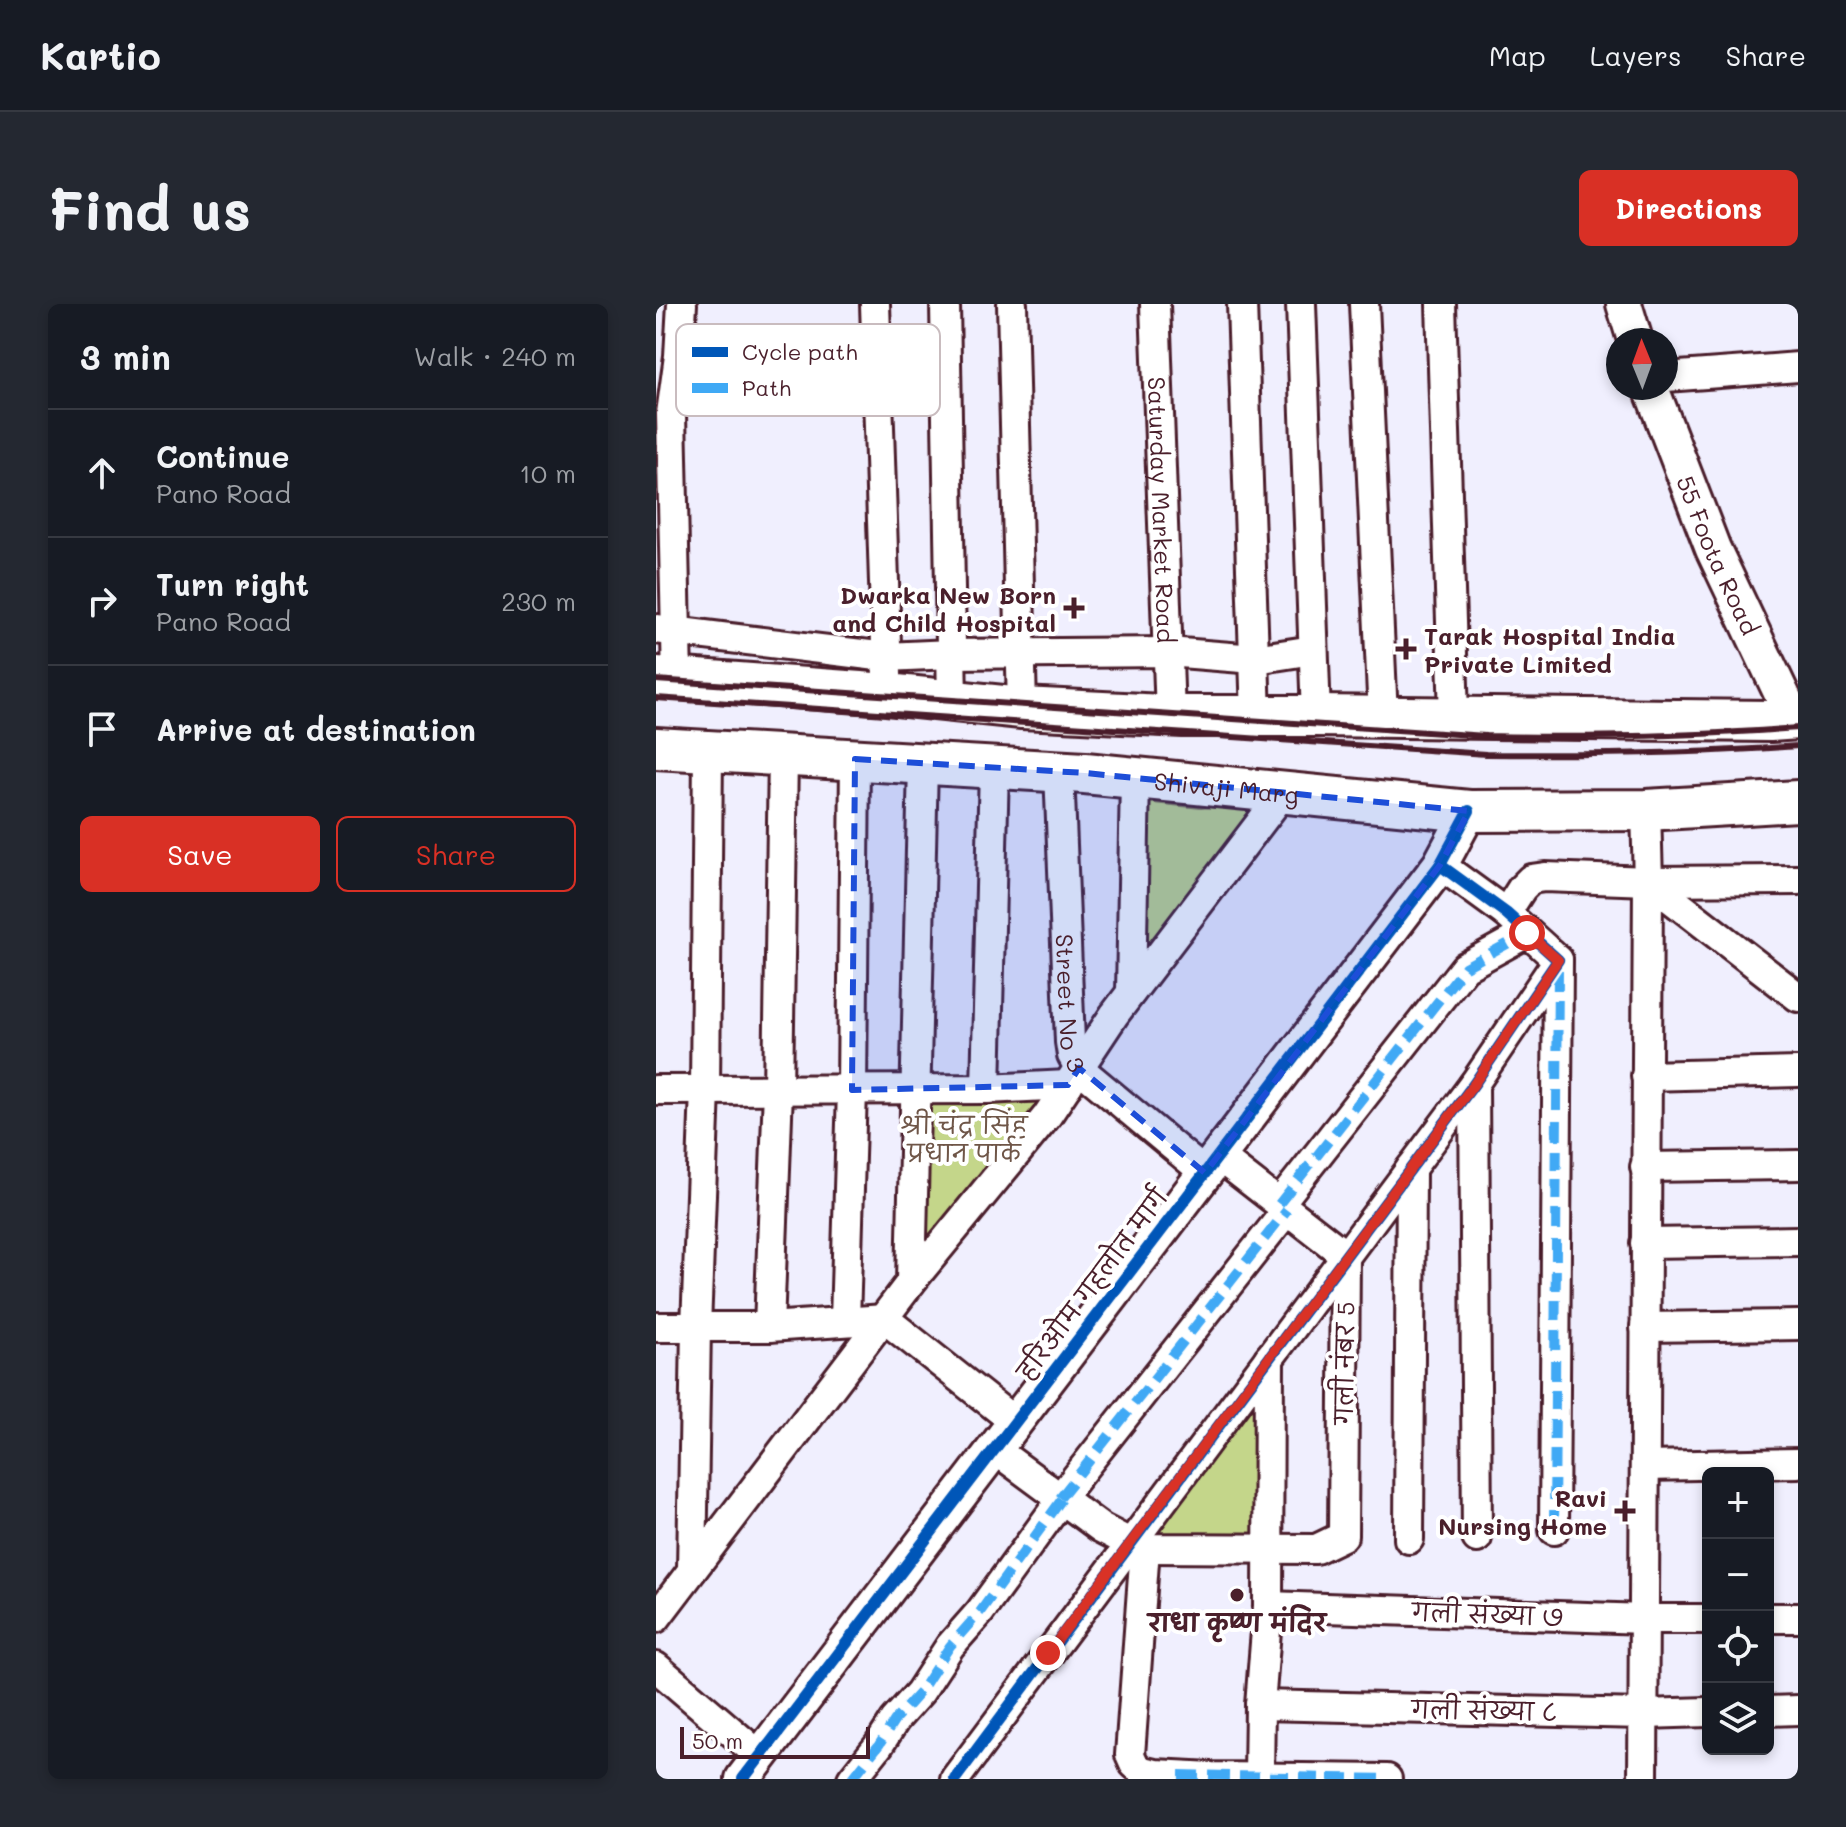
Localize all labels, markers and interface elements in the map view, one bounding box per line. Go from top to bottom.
text: Kartio [40,30,161,80]
text: Map [1489,37,1546,73]
text: Layers [1590,37,1682,73]
text: Share [1726,37,1806,73]
button: Directions [1579,170,1798,246]
text: Find us [48,172,251,245]
legend [676,324,940,416]
north arrow [1606,328,1678,400]
text: 3 min [80,334,171,379]
text: Cycle path [742,337,858,366]
text: Walk · 240 m [414,339,576,373]
text: Path [742,373,791,402]
street label: Saturday Market Road [1142,376,1183,644]
text: Continue [156,436,289,476]
icon: ahead [80,451,124,495]
text: 10 m [519,456,576,490]
street label: 55 Foota Road [1671,471,1767,639]
text: Pano Road [156,476,291,510]
text: Turn right [156,564,309,604]
icon: right [80,579,124,623]
place label: Dwarka New Born and Child Hospital [832,579,1056,638]
text: 230 m [501,584,576,618]
marker: Dwarka New Born and Child Hospital [1063,597,1085,619]
text: Pano Road [156,604,291,638]
place label: Tarak Hospital India Private Limited [1424,620,1676,679]
marker: Tarak Hospital India Private Limited [1395,638,1417,660]
icon: arrive [80,707,124,751]
text: Arrive at destination [156,709,476,749]
street label: Shivaji Marg [1153,764,1300,810]
button: Save [80,816,320,892]
button: Share [336,816,576,892]
route start [1509,915,1545,951]
street label: Street No 3 [1050,933,1093,1077]
park label: श्री चंद्र सिंह प्रधान पार्क [900,1108,1030,1168]
street label: हरिओम गहलोत मार्ग [1008,1180,1175,1387]
street label: गली नंबर 5 [1326,1301,1361,1427]
map controls [1702,1467,1774,1755]
button: + [1702,1467,1774,1539]
place label: Ravi Nursing Home [1438,1482,1607,1541]
marker: Ravi Nursing Home [1614,1500,1636,1522]
button: − [1702,1539,1774,1611]
marker: राधा कृष्ण मंदिर [1228,1586,1246,1604]
street label: गली संख्या ७ [1410,1595,1564,1632]
place label: राधा कृष्ण मंदिर [1146,1604,1328,1643]
button: locate [1702,1611,1774,1683]
route end [1030,1635,1066,1671]
button: layers [1702,1683,1774,1755]
street label: गली संख्या ८ [1409,1692,1557,1727]
scale bar [680,1723,870,1759]
text: 50 m [692,1726,743,1755]

